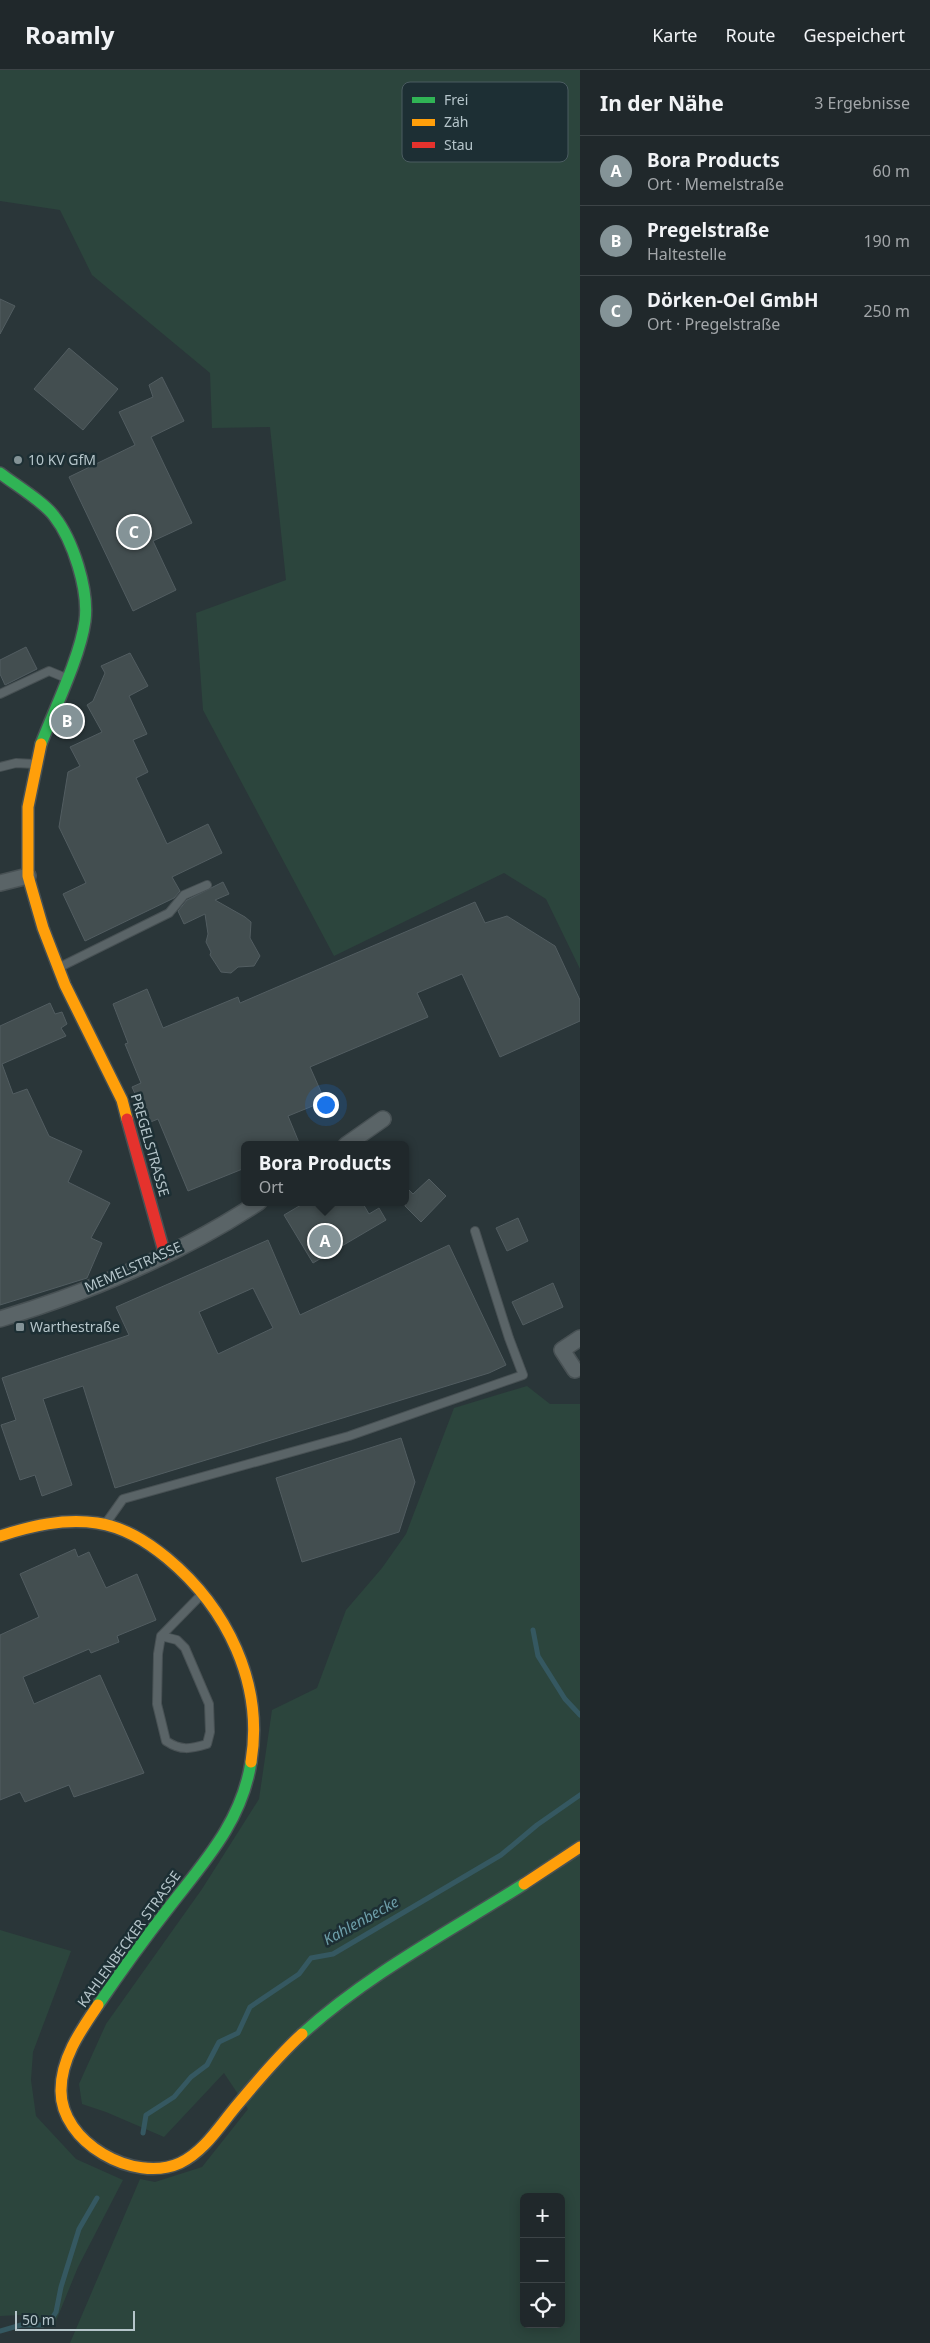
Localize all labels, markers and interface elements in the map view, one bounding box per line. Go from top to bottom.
text: Roamly [25,18,114,51]
text: Karte [652,23,698,47]
text: Route [726,23,775,47]
text: Gespeichert [803,23,905,47]
legend [402,82,568,162]
text: In der Nähe [600,89,724,117]
text: Frei [444,90,468,109]
text: 3 Ergebnisse [814,92,910,114]
text: Zäh [444,112,469,131]
text: Stau [444,135,473,154]
text: Bora Products [647,147,780,173]
text: A [610,160,622,182]
text: 60 m [873,160,910,182]
text: Ort · Memelstraße [647,173,784,195]
text: Pregelstraße [647,217,769,243]
text: B [611,230,621,252]
text: 190 m [863,230,910,252]
text: Haltestelle [647,243,727,265]
text: Dörken-Oel GmbH [647,287,819,313]
text: C [611,300,621,322]
text: 250 m [863,300,910,322]
text: Ort · Pregelstraße [647,313,780,335]
place label: 10 KV GfM [28,450,96,469]
marker: 10 KV GfM [12,454,24,466]
pin: C [118,513,150,551]
pin: B [51,702,83,740]
street label: PREGELSTRASSE [127,1091,174,1199]
your location [313,1092,339,1118]
popup [241,1141,409,1206]
text: Bora Products [259,1150,391,1176]
text: Ort [259,1176,284,1198]
pin: A [309,1222,341,1260]
street label: MEMELSTRASSE [81,1237,184,1296]
place label: Warthestraße [30,1317,120,1336]
marker: Warthestraße [14,1321,26,1333]
street label: KAHLENBECKER STRASSE [73,1867,185,2011]
water label: Kahlenbecke [319,1891,402,1949]
map controls [520,2193,565,2328]
button: + [520,2193,565,2238]
button: − [520,2238,565,2283]
button: locate [520,2283,565,2328]
scale bar [15,2308,135,2331]
text: 50 m [22,2310,55,2329]

